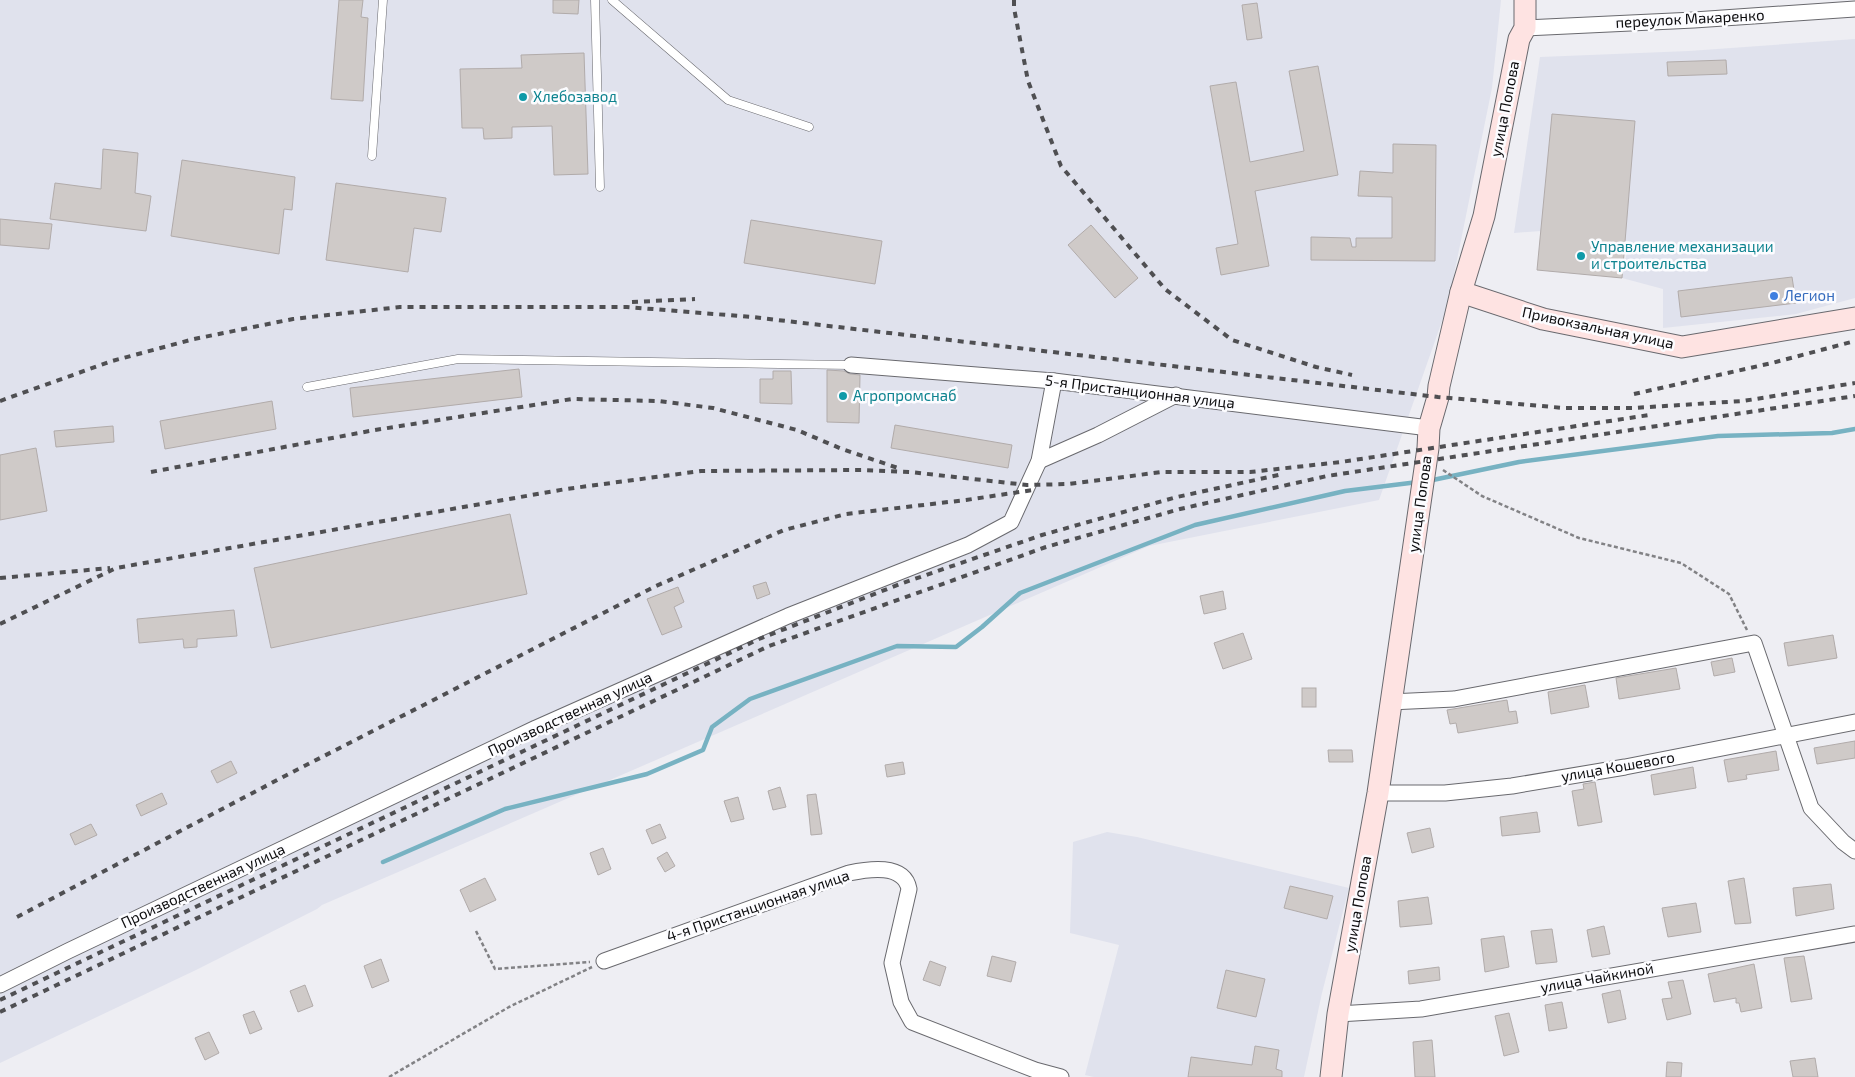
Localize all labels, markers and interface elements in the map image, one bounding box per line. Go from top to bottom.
street label: переулок Макаренко [1615,5,1765,32]
street label: улица Попова [1486,59,1523,159]
place label: Хлебозавод [533,87,617,105]
marker: Хлебозавод [517,91,529,103]
place label: Управление механизации и строительства [1591,237,1774,272]
marker: Управление механизации и строительства [1575,250,1587,262]
place label: Легион [1784,286,1835,304]
marker: Легион [1768,290,1780,302]
street label: Привокзальная улица [1520,302,1676,353]
street label: 5-я Пристанционная улица [1044,370,1236,413]
place label: Агропромснаб [853,386,957,404]
marker: Агропромснаб [837,390,849,402]
street label: улица Попова [1403,454,1436,554]
street label: Производственная улица [485,667,655,760]
street label: улица Кошевого [1560,747,1676,786]
street label: Производственная улица [118,839,288,932]
street label: улица Попова [1340,854,1375,954]
street label: 4-я Пристанционная улица [664,865,852,946]
street label: улица Чайкиной [1539,958,1655,997]

